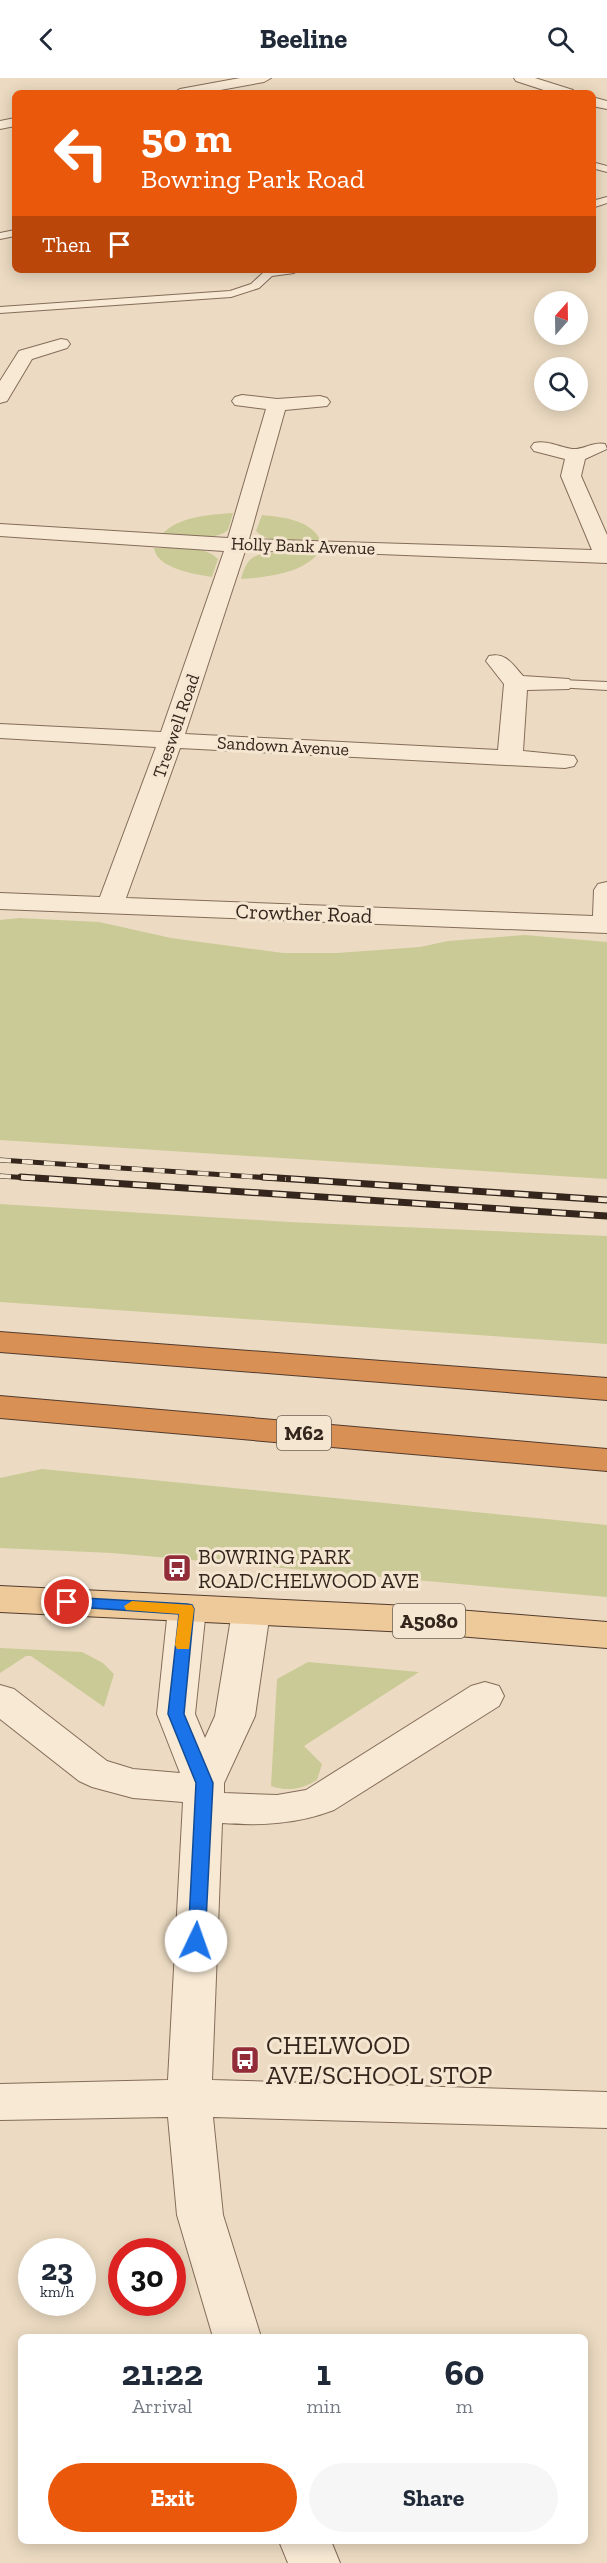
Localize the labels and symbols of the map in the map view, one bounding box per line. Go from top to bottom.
north arrow [534,291,588,345]
street label: Holly Bank Avenue [230,532,376,560]
street label: Treswell Road [148,671,204,781]
street label: Sandown Avenue [216,732,350,760]
street label: Crowther Road [235,898,373,928]
road number: M62 [277,1416,331,1450]
place label: BOWRING PARK ROAD/CHELWOOD AVE [198,1544,419,1593]
bus stop icon: BOWRING PARK ROAD/CHELWOOD AVE [161,1552,193,1584]
pin [41,1576,92,1627]
road number: A5080 [393,1604,465,1638]
position arrow [164,1909,228,1973]
place label: CHELWOOD AVE/SCHOOL STOP [266,2029,492,2091]
bus stop icon: CHELWOOD AVE/SCHOOL STOP [229,2044,261,2076]
speed limit sign: 30 [108,2238,186,2316]

